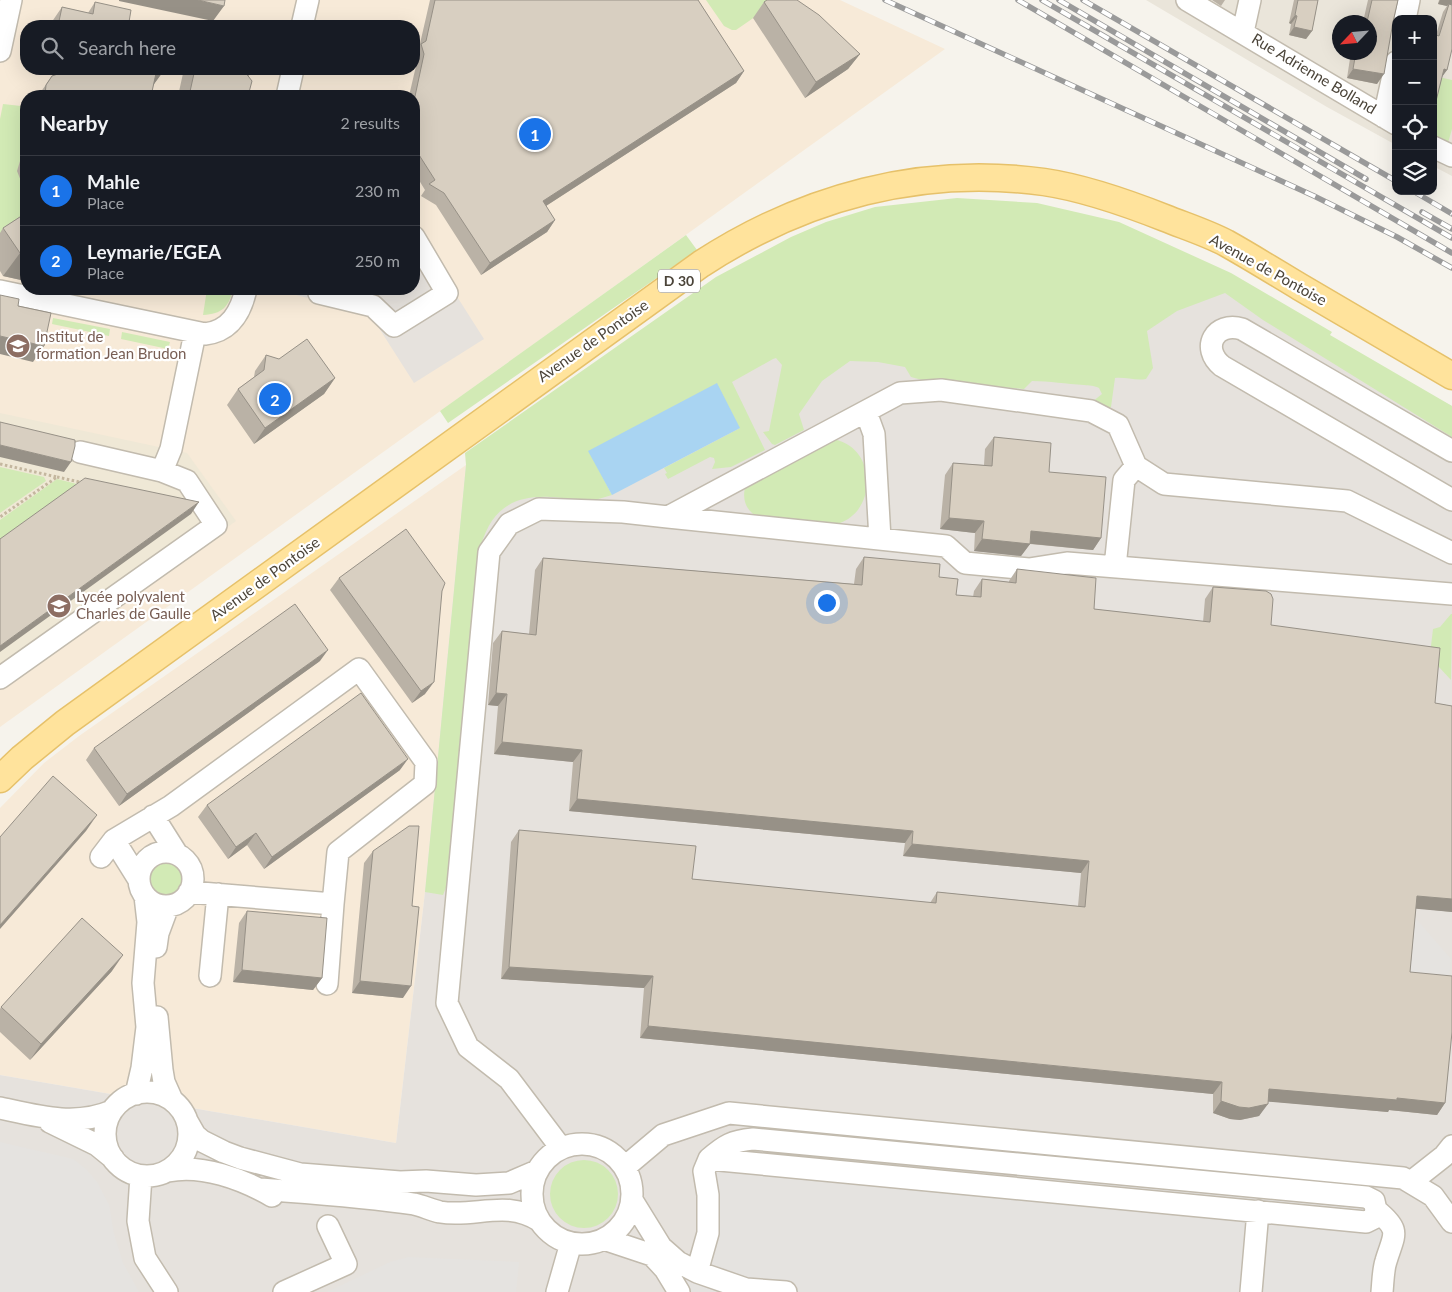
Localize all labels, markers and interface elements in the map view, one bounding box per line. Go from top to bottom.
north arrow [1332,15,1377,60]
map controls [1392,15,1437,195]
button: + [1392,15,1437,60]
search box [20,20,420,75]
street label: Rue Adrienne Bolland [1249,29,1380,117]
icon: search [38,34,66,62]
text: Search here [78,36,176,59]
button: − [1392,60,1437,105]
button: locate [1392,105,1437,150]
text: Nearby [40,110,108,135]
text: 2 results [340,113,400,132]
pin: 1 [519,115,551,153]
button: layers [1392,150,1437,195]
text: Mahle [87,170,140,193]
text: 1 [51,181,61,200]
text: 230 m [355,181,400,200]
text: Place [87,193,124,212]
street label: Avenue de Pontoise [1207,230,1330,309]
text: Leymarie/EGEA [87,240,221,263]
text: 2 [51,251,61,270]
text: 250 m [355,251,400,270]
text: Place [87,263,124,282]
road number: D 30 [658,270,700,292]
street label: Avenue de Pontoise [534,295,651,385]
place label: Institut de formation Jean Brudon [36,327,186,362]
school or university icon: Institut de formation Jean Brudon [5,333,31,359]
pin: 2 [259,380,291,418]
street label: Avenue de Pontoise [206,532,323,624]
place label: Lycée polyvalent Charles de Gaulle [76,587,191,622]
your location [814,590,840,616]
school or university icon: Lycée polyvalent Charles de Gaulle [46,593,72,619]

